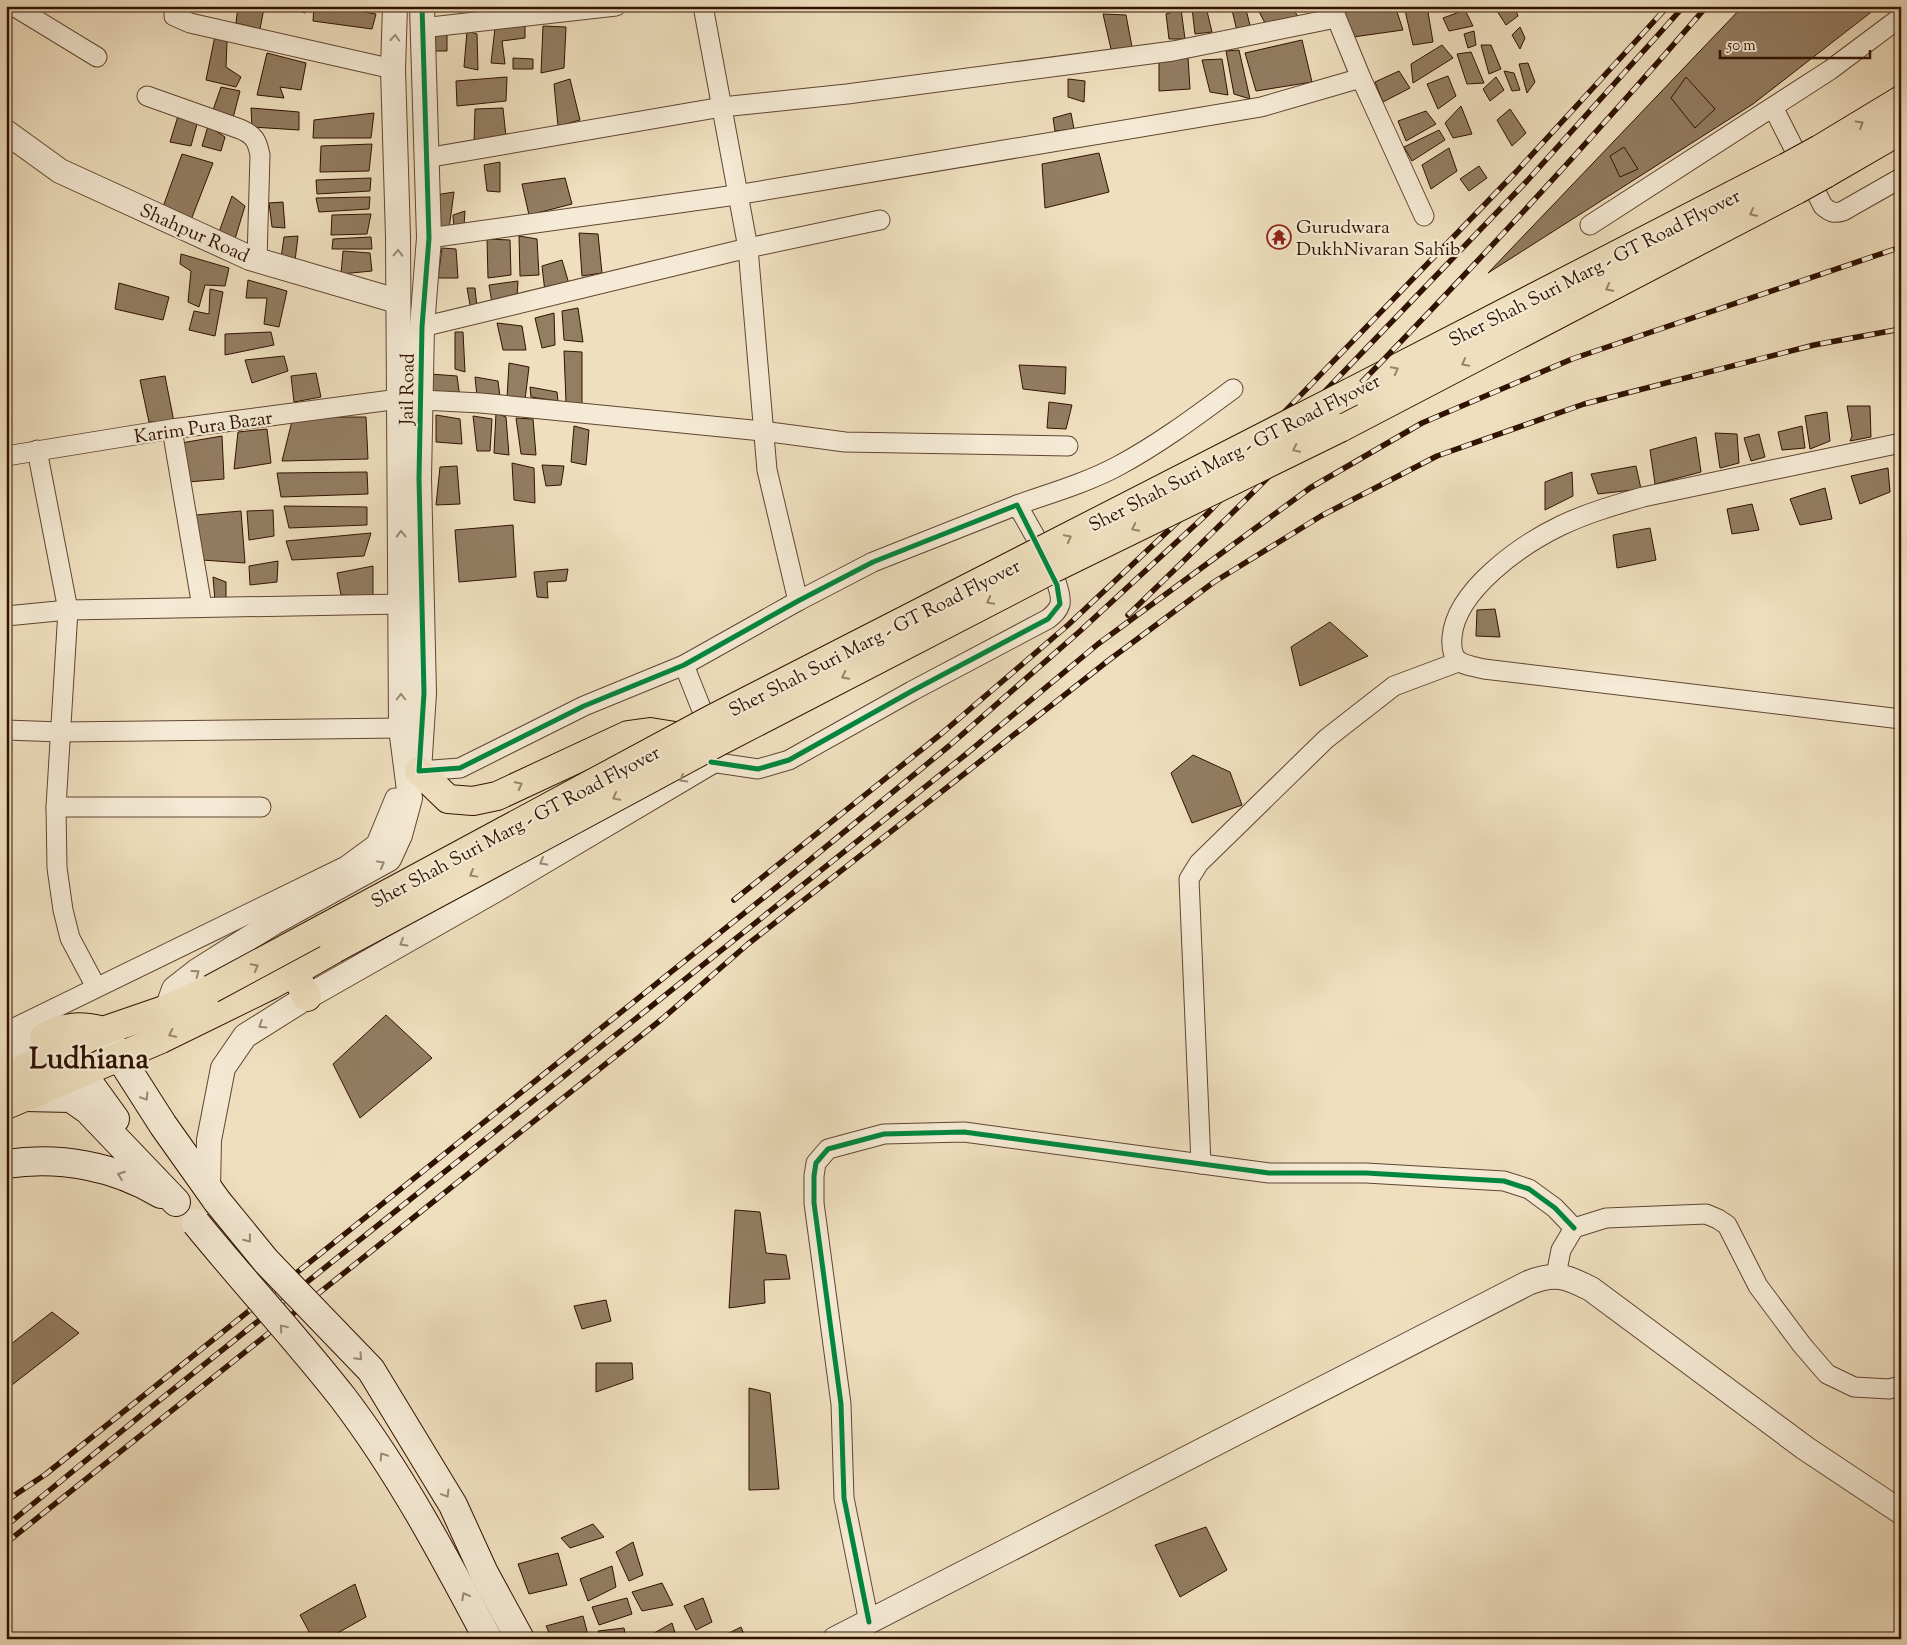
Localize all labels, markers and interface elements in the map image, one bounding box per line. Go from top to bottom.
scale bar [1720,28,1870,60]
one-way arrow [390,33,401,41]
text: 50 m [1726,36,1756,57]
one-way arrow [1855,121,1864,131]
street label: Sher Shah Suri Marg - GT Road Flyover [1445,184,1746,355]
street label: Shahpur Road [135,198,253,271]
one-way arrow [1749,207,1758,217]
place label: Gurudwara DukhNivaran Sahib [1296,215,1460,264]
temple icon: Gurudwara DukhNivaran Sahib [1266,224,1292,250]
one-way arrow [393,248,403,256]
one-way arrow [1605,282,1614,292]
street label: Jail Road [394,353,423,426]
one-way arrow [1461,357,1470,367]
one-way arrow [1390,366,1399,376]
street label: Sher Shah Suri Marg - GT Road Flyover [1085,369,1386,540]
street label: Karim Pura Bazar [132,405,274,452]
one-way arrow [1292,443,1301,454]
one-way arrow [1131,522,1140,532]
one-way arrow [396,530,406,538]
one-way arrow [1062,534,1071,544]
street label: Sher Shah Suri Marg - GT Road Flyover [725,554,1026,725]
one-way arrow [986,595,995,605]
one-way arrow [842,670,851,680]
one-way arrow [396,693,406,700]
street label: Sher Shah Suri Marg - GT Road Flyover [367,740,666,916]
one-way arrow [680,773,689,783]
one-way arrow [514,781,523,792]
one-way arrow [612,791,621,801]
one-way arrow [540,855,549,865]
one-way arrow [376,860,385,870]
one-way arrow [469,868,478,878]
one-way arrow [399,936,408,946]
one-way arrow [249,963,258,973]
one-way arrow [190,970,199,978]
one-way arrow [259,1019,268,1028]
one-way arrow [169,1027,178,1037]
district label: Ludhiana [29,1040,149,1082]
one-way arrow [139,1091,148,1100]
one-way arrow [117,1171,125,1181]
one-way arrow [242,1233,250,1242]
one-way arrow [280,1324,289,1333]
one-way arrow [353,1352,362,1361]
one-way arrow [380,1452,389,1462]
one-way arrow [440,1489,450,1498]
one-way arrow [461,1592,471,1601]

